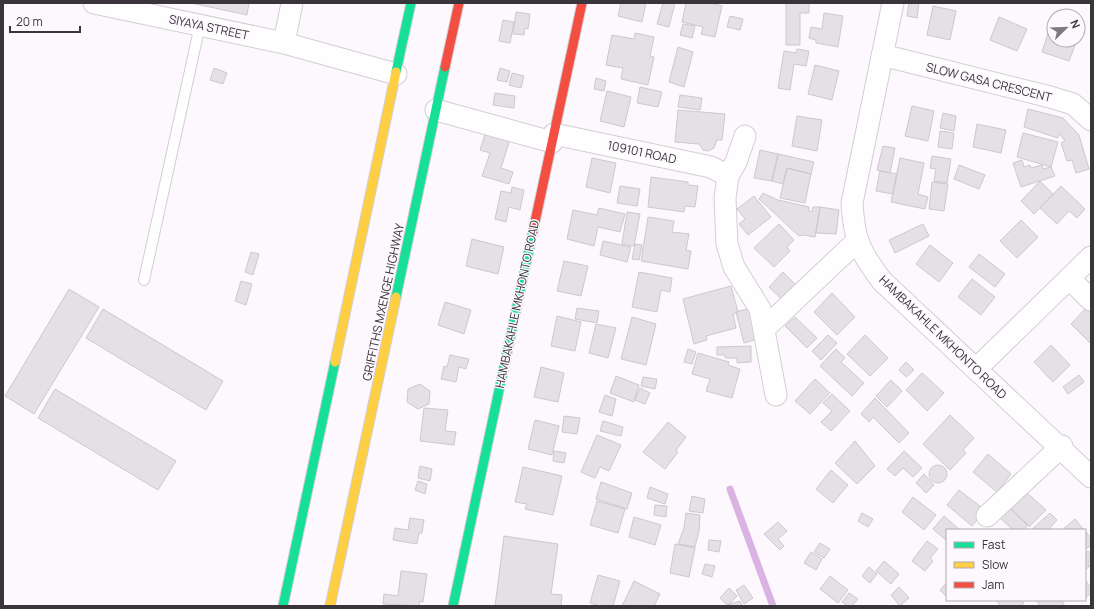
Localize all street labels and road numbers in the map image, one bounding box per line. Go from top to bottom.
street label: SIYAYA STREET [168,10,251,44]
street label: SLOW GASA CRESCENT [924,58,1054,106]
street label: 109101 ROAD [606,136,678,168]
street label: HAMBAKAHLE MKHONTO ROAD [491,218,543,390]
street label: GRIFFITHS MXENGE HIGHWAY [358,221,408,382]
street label: HAMBAKAHLE MKHONTO ROAD [875,271,1011,403]

